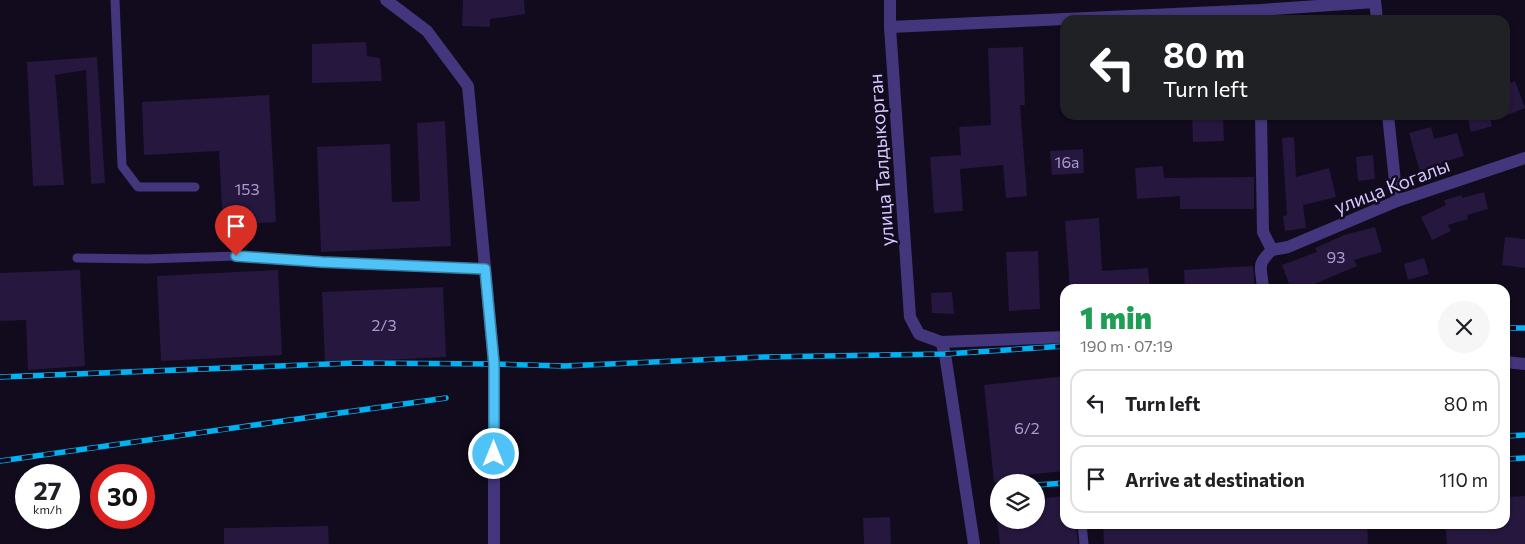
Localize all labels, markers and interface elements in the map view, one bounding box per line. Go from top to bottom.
text: 80 m [1163,32,1245,75]
icon: left [1080,35,1145,100]
street label: улица Талдыкорган [863,73,898,247]
text: Turn left [1163,75,1248,102]
house number: 16а [1055,152,1079,171]
street label: улица Когалы [1331,153,1453,218]
house number: 153 [234,179,260,198]
pin [215,205,257,256]
icon: arrive [222,212,250,240]
house number: 93 [1327,247,1345,266]
text: 1 min [1080,298,1152,335]
button: close [1438,301,1490,353]
house number: 2/3 [371,315,397,334]
text: 190 m · 07:19 [1080,336,1173,355]
icon: left [1082,389,1110,417]
text: Turn left [1125,392,1200,415]
text: 80 m [1444,392,1488,415]
house number: 6/2 [1014,418,1040,437]
position arrow [467,427,519,479]
speed limit sign: 30 [90,464,155,529]
icon: arrive [1082,465,1110,493]
text: Arrive at destination [1125,468,1305,491]
text: 110 m [1439,468,1488,491]
map controls [990,474,1045,529]
button: layers [990,474,1045,529]
text: 27 [34,475,61,505]
text: km/h [33,502,62,516]

